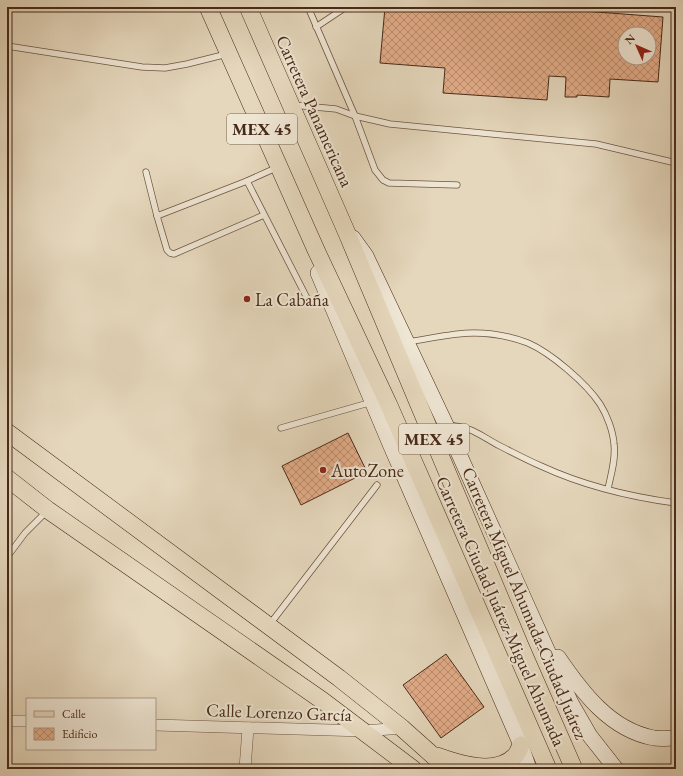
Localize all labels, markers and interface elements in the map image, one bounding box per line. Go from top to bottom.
north arrow [617,26,657,66]
text: N [622,31,638,47]
street label: Carretera Panamericana [271,32,359,191]
road number: MEX 45 [227,114,297,144]
place label: La Cabaña [255,288,330,311]
marker: La Cabaña [242,294,252,304]
road number: MEX 45 [399,424,469,454]
place label: AutoZone [330,459,404,482]
street label: Carretera Miguel Ahumada-Ciudad Juárez [457,464,593,743]
marker: AutoZone [318,465,328,475]
street label: Carretera Ciudad Juárez-Miguel Ahumada [431,472,571,750]
legend [26,698,156,750]
street label: Calle Lorenzo García [206,698,353,726]
text: Calle [62,706,86,722]
text: Edificio [62,726,98,742]

